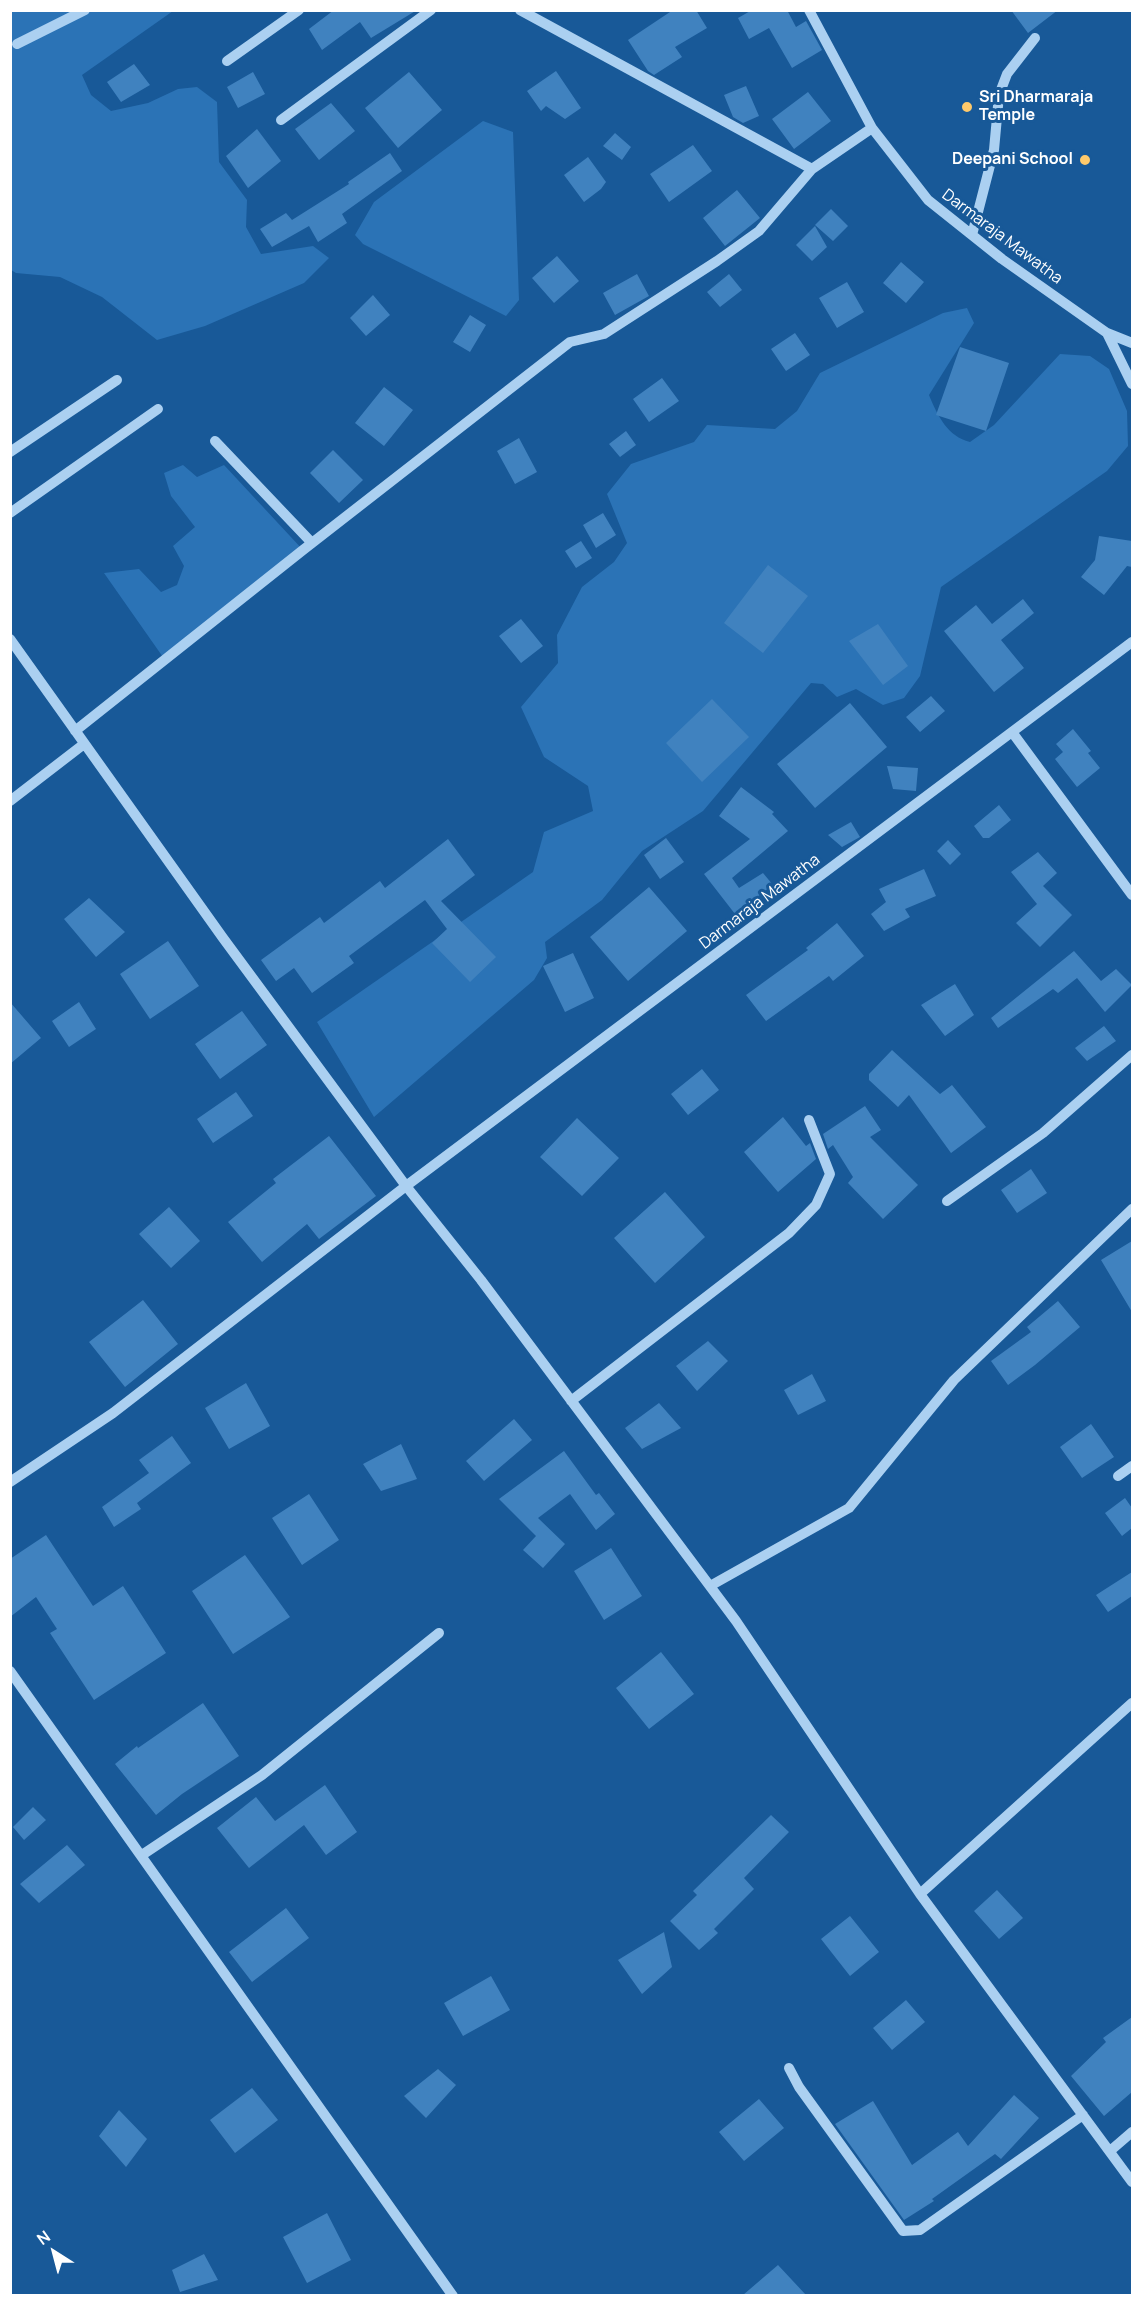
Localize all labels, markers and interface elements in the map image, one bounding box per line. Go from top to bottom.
place label: Sri Dharmaraja Temple [979,88,1093,126]
marker: Sri Dharmaraja Temple [960,100,974,114]
place label: Deepani School [952,150,1073,170]
marker: Deepani School [1078,153,1092,167]
street label: Darmaraja Mawatha [938,185,1066,289]
street label: Darmaraja Mawatha [696,850,824,954]
north arrow [24,2222,84,2282]
text: N [32,2225,55,2250]

